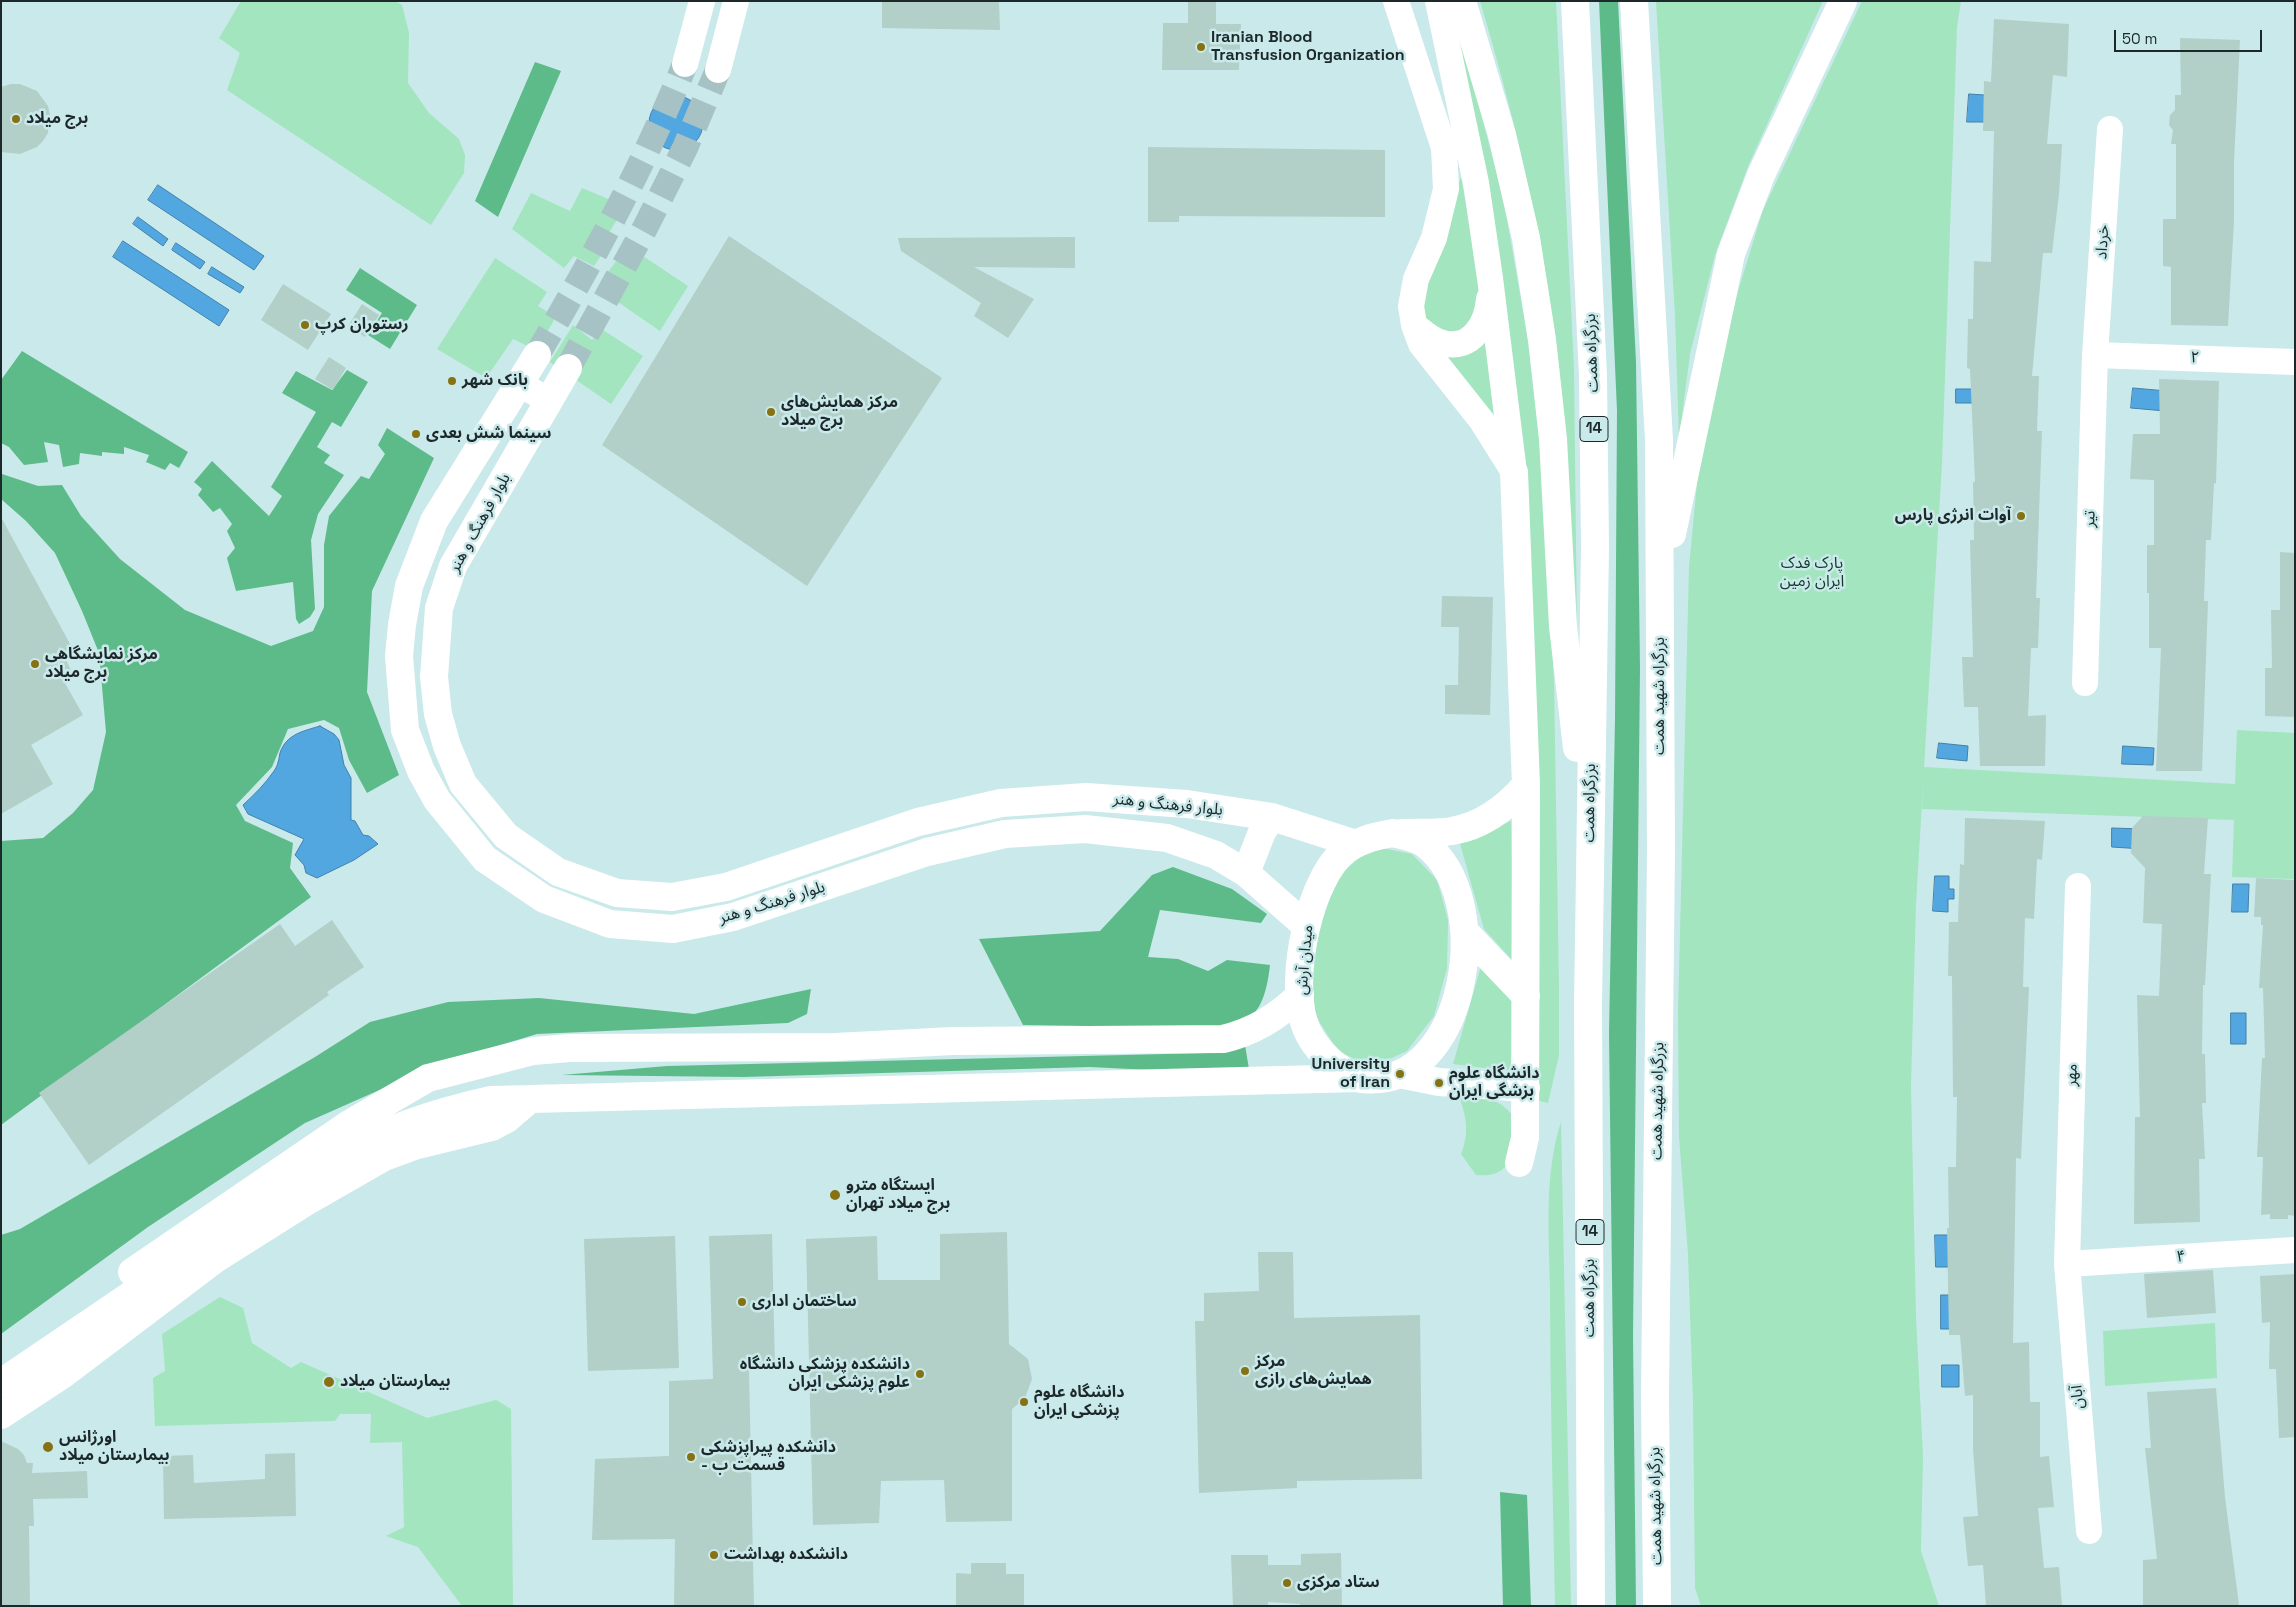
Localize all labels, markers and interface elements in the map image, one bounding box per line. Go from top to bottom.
scale bar [2116,20,2264,52]
place label: Iranian Blood Transfusion Organization [1211,28,1405,66]
text: 50 m [2122,29,2157,48]
marker: Iranian Blood Transfusion Organization [1195,41,1207,53]
place label: برج میلاد [26,109,88,129]
marker: برج میلاد [10,113,22,125]
street label: خرداد [2092,224,2114,260]
street label: بزرگراه همت [1581,313,1603,393]
place label: رستوران کرپ [315,315,408,335]
marker: رستوران کرپ [299,319,311,331]
street label: ۲ [2190,348,2200,368]
place label: بانک شهر [462,371,528,391]
marker: بانک شهر [446,375,458,387]
place label: مرکز همایش‌های برج میلاد [781,393,898,431]
marker: مرکز همایش‌های برج میلاد [765,406,777,418]
road number: 14 [1580,416,1608,442]
place label: سینما شش بعدی [426,424,551,444]
marker: سینما شش بعدی [410,428,422,440]
street label: بلوار فرهنگ و هنر [445,470,515,576]
place label: آوات انرژی پارس [1895,506,2011,526]
marker: آوات انرژی پارس [2015,510,2027,522]
street label: تیر [2080,510,2100,528]
park label: پارک فدک ایران زمین [1780,554,1844,592]
street label: بزرگراه شهید همت [1650,637,1670,755]
place label: مرکز نمایشگاهی برج میلاد [45,645,158,683]
marker: مرکز نمایشگاهی برج میلاد [29,658,41,670]
street label: بزرگراه همت [1580,763,1600,843]
street label: بلوار فرهنگ و هنر [1112,790,1224,820]
street label: بلوار فرهنگ و هنر [717,878,827,928]
street label: میدان آرش [1292,924,1318,996]
street label: بزرگراه شهید همت [1647,1042,1669,1160]
place label: University of Iran [1311,1055,1390,1093]
street label: مهر [2062,1063,2082,1087]
place label: دانشگاه علوم بزشگى ايران [1449,1064,1539,1102]
marker: University of Iran [1394,1068,1406,1080]
marker: دانشگاه علوم بزشگى ايران [1433,1077,1445,1089]
place label: ایستگاه مترو برج میلاد تهران [846,1176,950,1214]
marker: ایستگاه مترو برج میلاد تهران [828,1188,842,1202]
road number: 14 [1576,1220,1604,1244]
street label: ۴ [2176,1247,2186,1267]
street label: بزرگراه همت [1580,1259,1600,1337]
place label: ساختمان اداری [752,1292,857,1312]
marker: ساختمان اداری [736,1296,748,1308]
place label: مرکز همایش‌های رازی [1255,1352,1372,1390]
place label: دانشکده پزشکی دانشگاه علوم پزشکی ایران [740,1355,910,1393]
marker: مرکز همایش‌های رازی [1239,1365,1251,1377]
marker: دانشکده پزشکی دانشگاه علوم پزشکی ایران [914,1368,926,1380]
place label: بیمارستان میلاد [340,1372,451,1392]
marker: بیمارستان میلاد [322,1375,336,1389]
place label: دانشگاه علوم پزشکی ایران [1034,1383,1124,1421]
street label: آبان [2067,1384,2089,1410]
marker: دانشگاه علوم پزشکی ایران [1018,1396,1030,1408]
place label: اورژانس بیمارستان میلاد [59,1428,170,1466]
place label: دانشکده پیراپزشکی - قسمت ب [701,1438,836,1476]
marker: اورژانس بیمارستان میلاد [41,1440,55,1454]
street label: بزرگراه شهید همت [1645,1447,1667,1565]
marker: دانشکده پیراپزشکی - قسمت ب [685,1451,697,1463]
place label: دانشکده بهداشت [724,1545,848,1565]
marker: دانشکده بهداشت [708,1549,720,1561]
place label: ستاد مرکزی [1297,1573,1380,1593]
marker: ستاد مرکزی [1281,1577,1293,1589]

